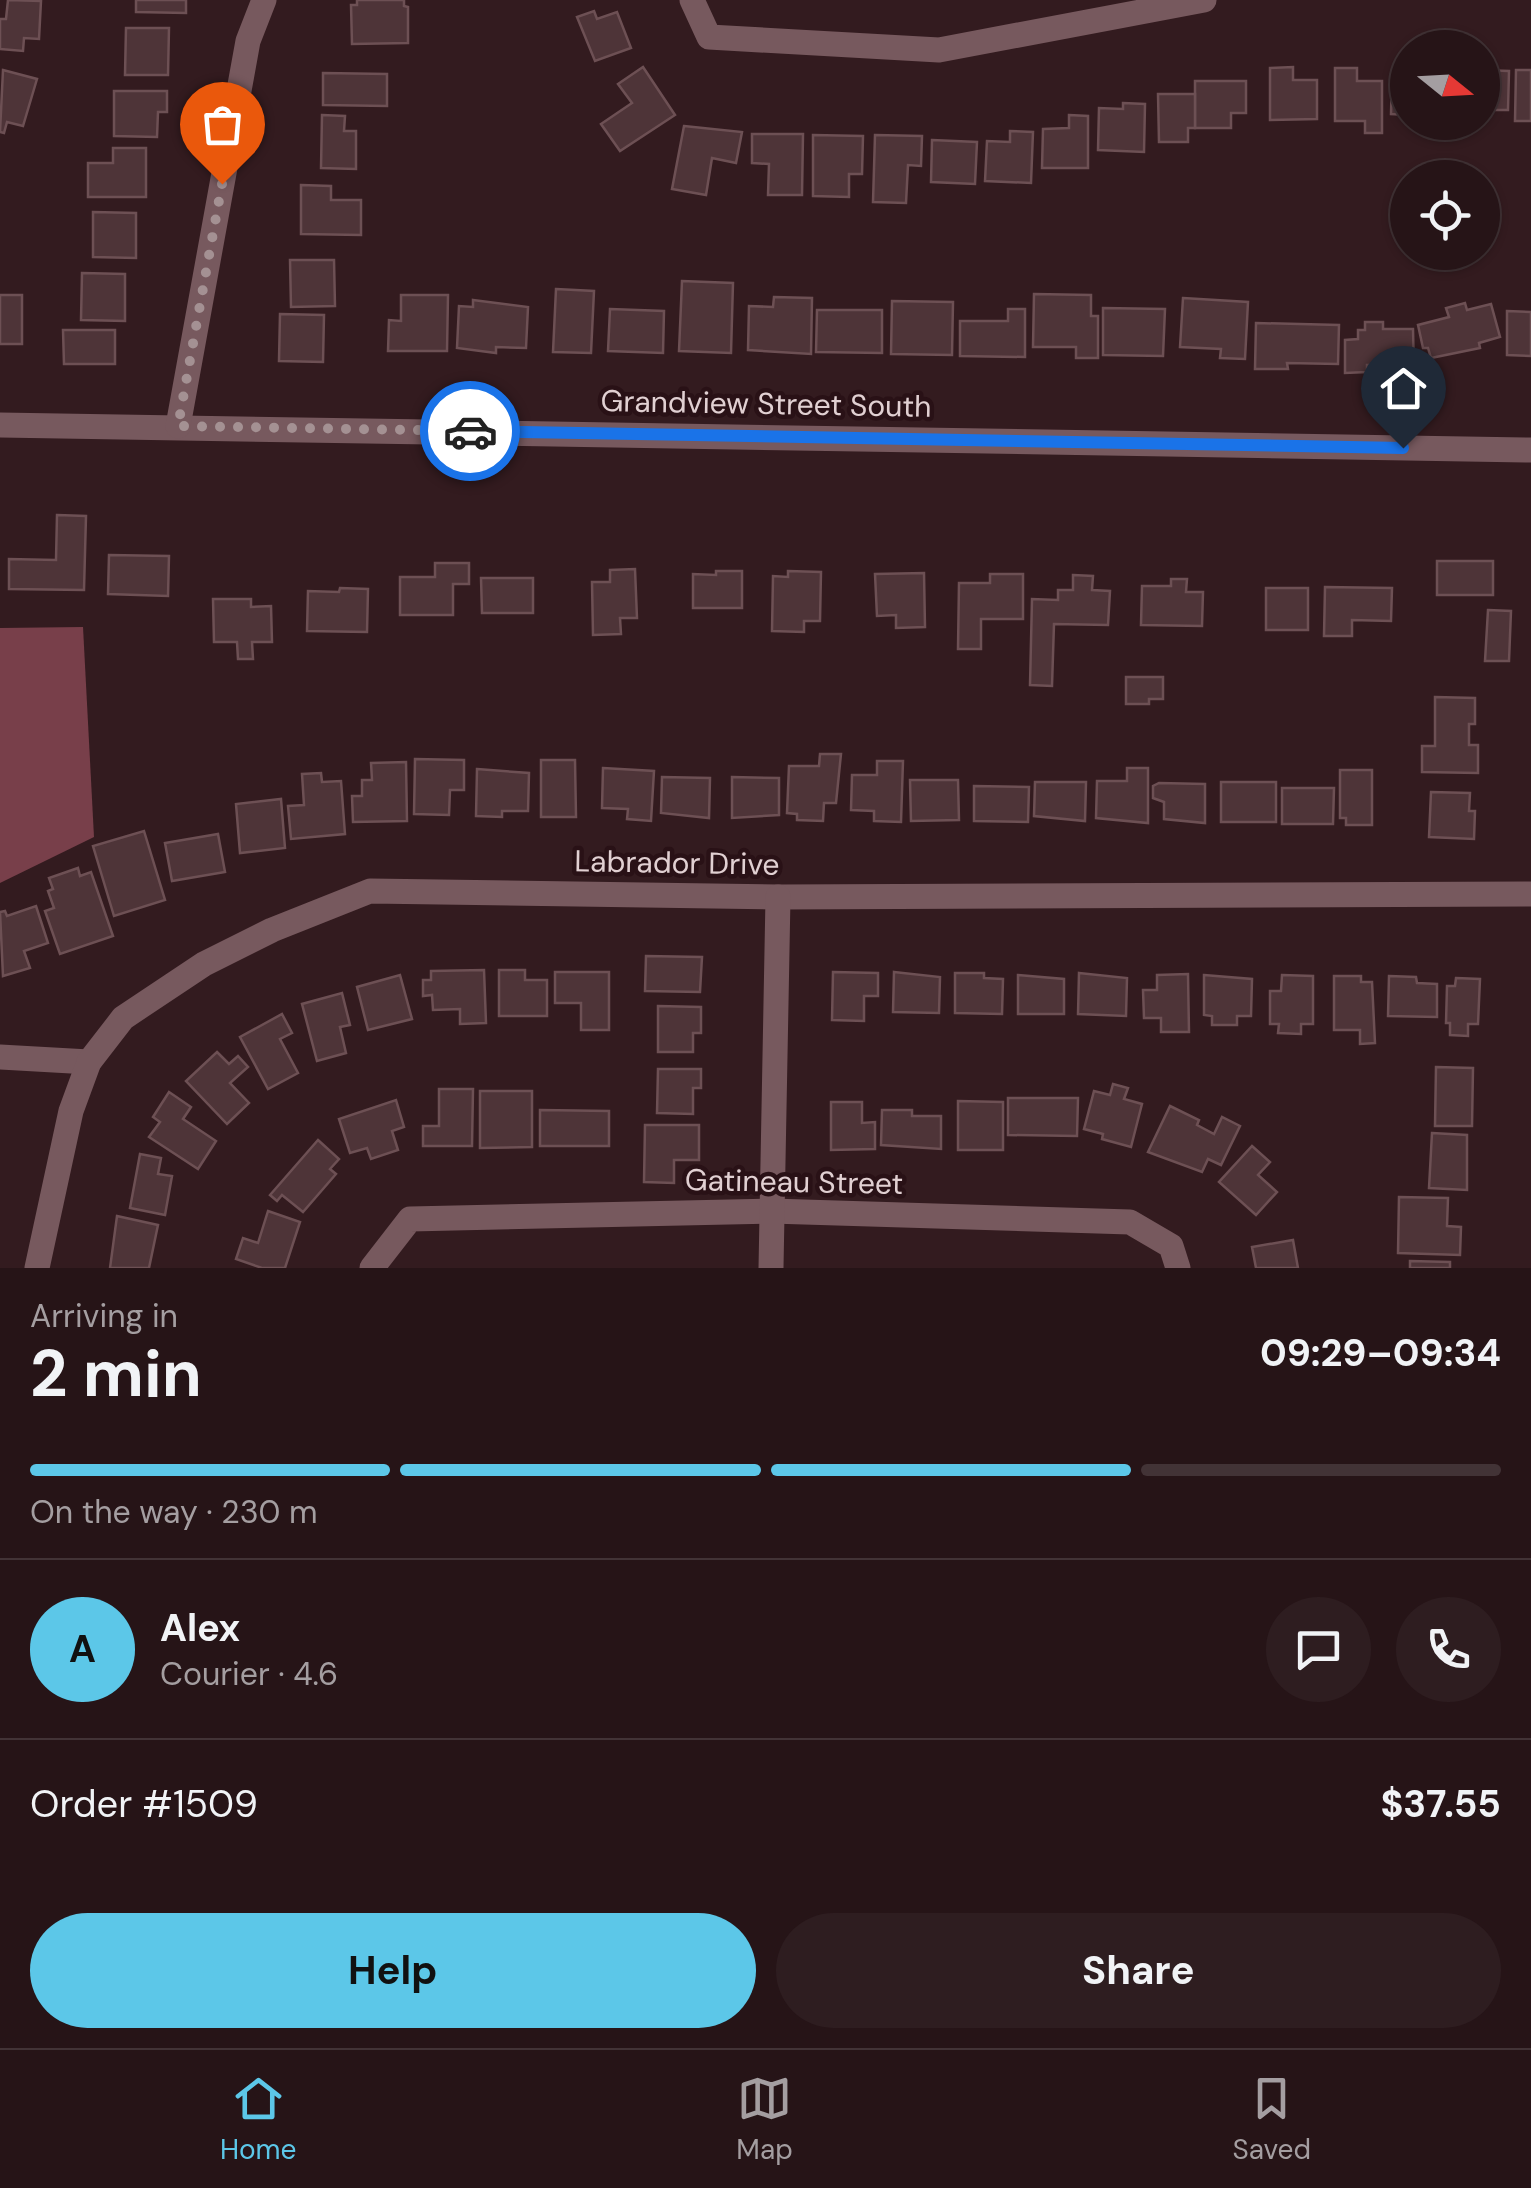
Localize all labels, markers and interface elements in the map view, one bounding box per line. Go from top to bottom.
north arrow [1390,30,1500,140]
map controls [1390,30,1500,270]
pin [180,82,265,185]
icon: bag [195,97,250,152]
button: locate [1390,160,1500,270]
pin [1361,346,1446,449]
icon: home [1376,361,1431,416]
courier [420,381,520,481]
street label: Grandview Street South [600,381,932,426]
icon: car [443,404,498,459]
street label: Labrador Drive [574,841,780,884]
street label: Gatineau Street [684,1160,904,1203]
text: Arriving in [30,1295,178,1337]
text: 09:29–09:34 [1260,1328,1501,1378]
text: 2 min [30,1332,202,1416]
text: On the way · 230 m [30,1491,317,1533]
button: chat [1266,1597,1371,1702]
button: phone [1396,1597,1501,1702]
text: Alex [160,1603,240,1653]
text: A [69,1624,96,1674]
text: Courier · 4.6 [160,1653,338,1695]
text: Order #1509 [30,1779,258,1829]
text: $37.55 [1380,1779,1501,1829]
button: Help [30,1913,756,2028]
button: Share [776,1913,1501,2028]
tab: Home [220,2071,296,2168]
tab: Map [736,2071,793,2168]
tab: Saved [1233,2071,1311,2168]

